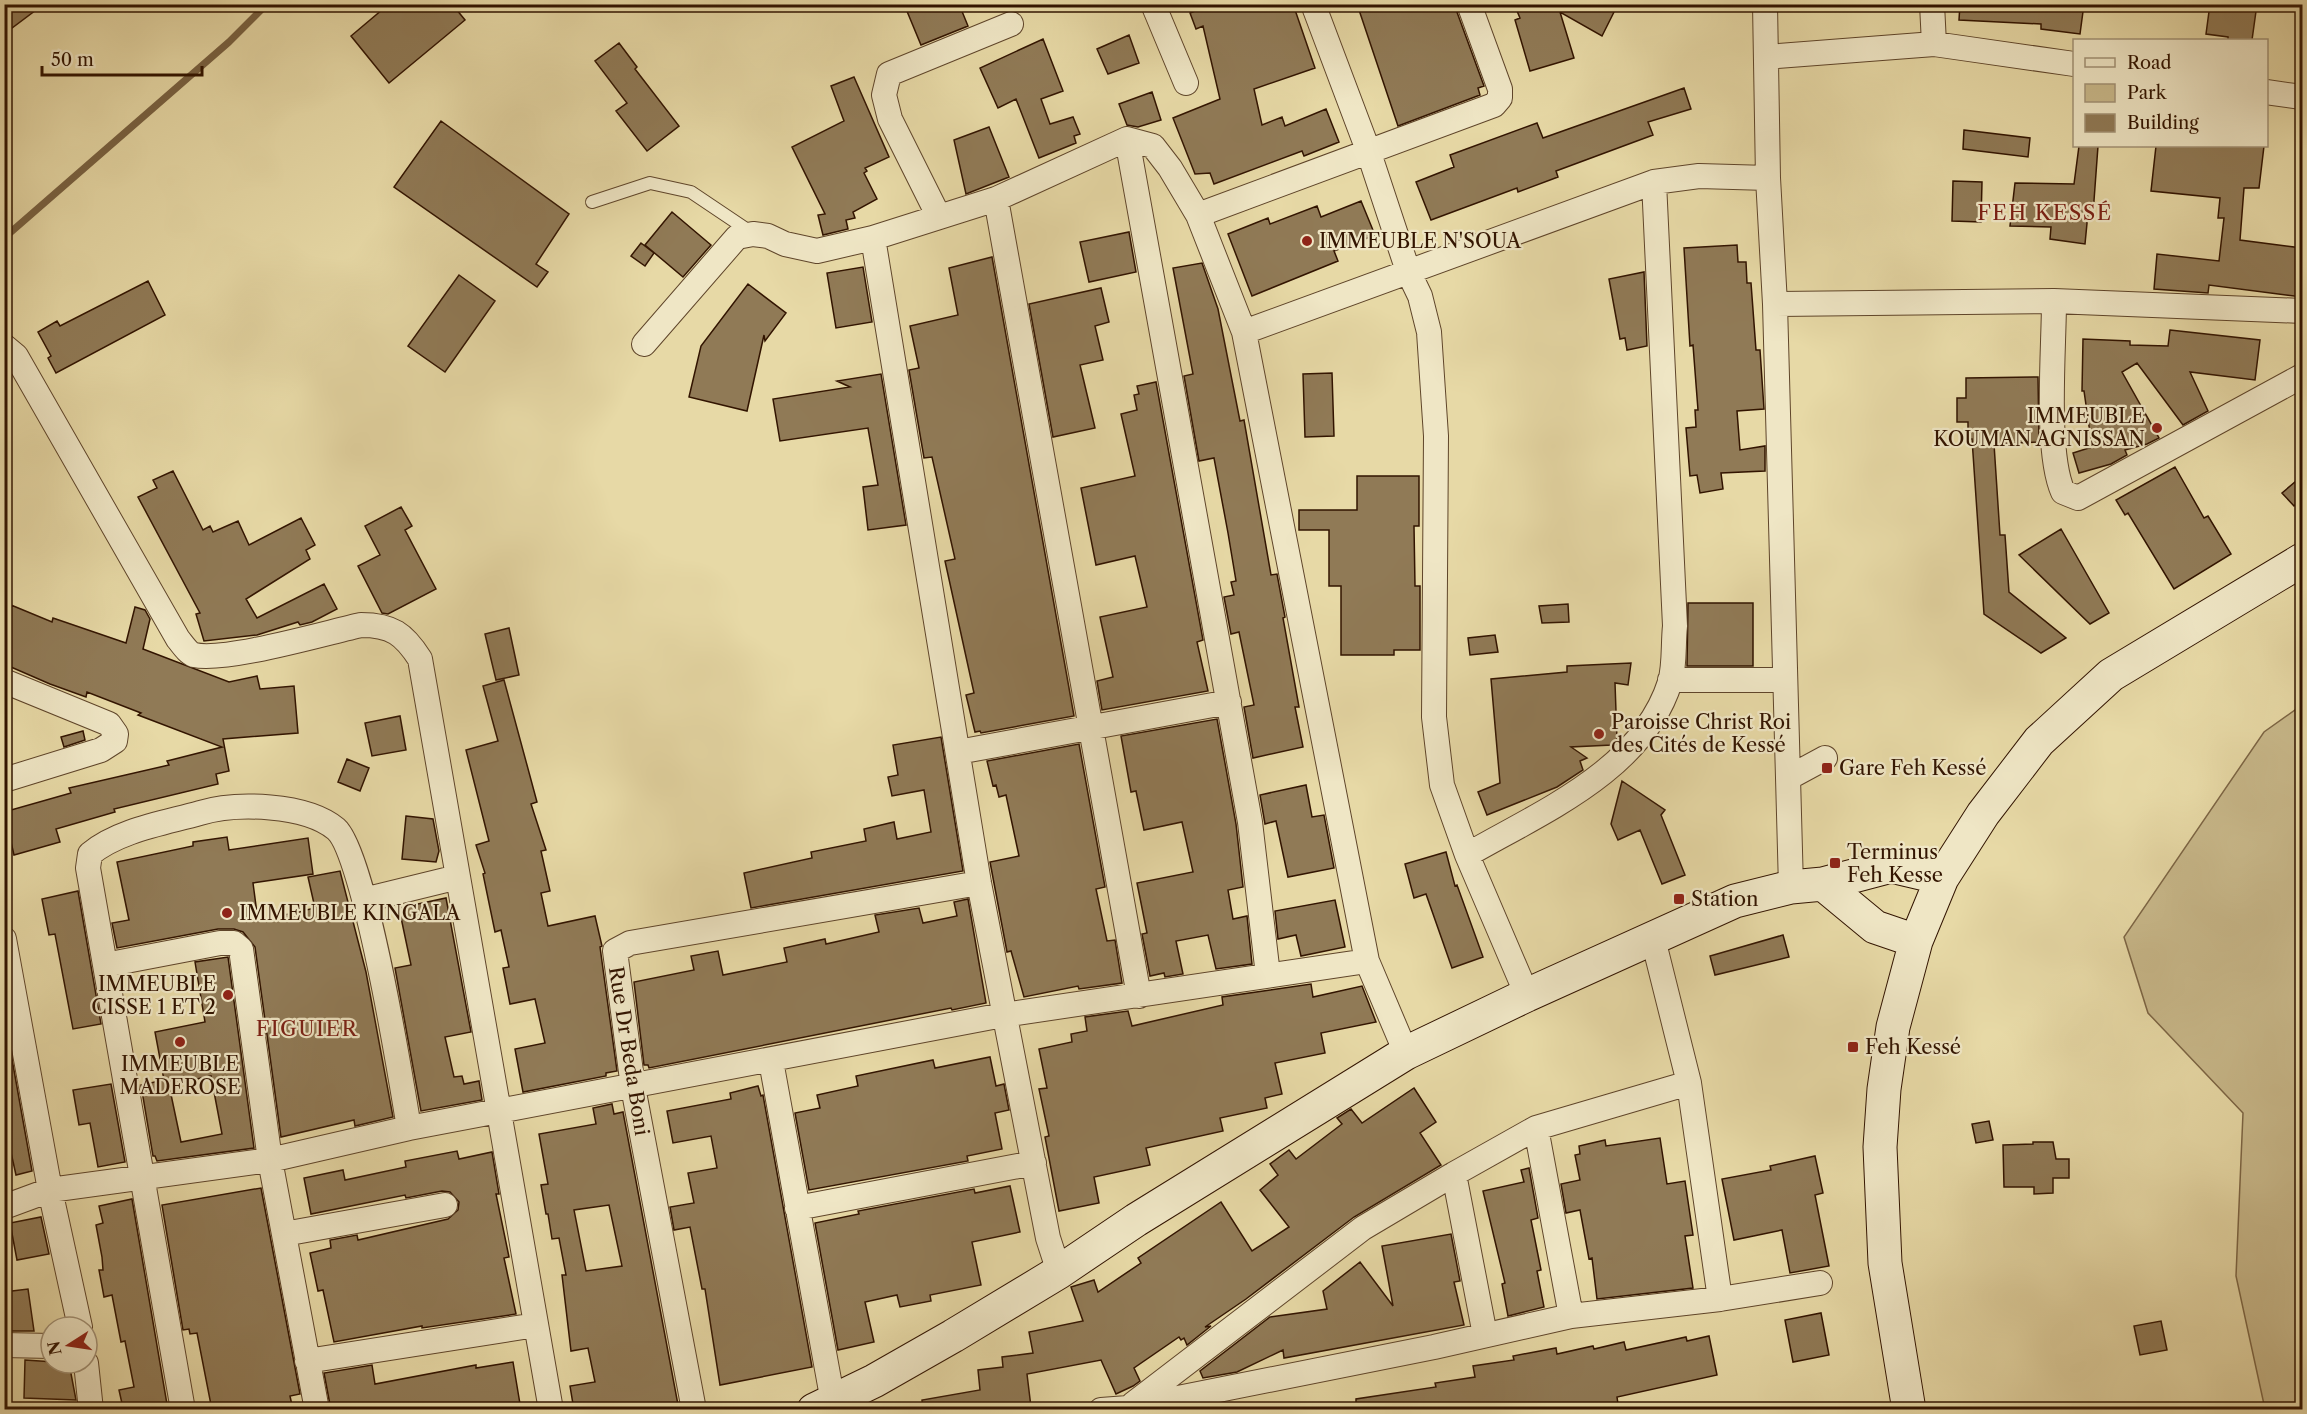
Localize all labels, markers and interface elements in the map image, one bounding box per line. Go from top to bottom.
scale bar [42,39,202,77]
legend [2073,39,2268,147]
text: 50 m [51,49,94,71]
text: Road [2127,52,2172,74]
text: Park [2127,82,2168,104]
text: Building [2127,112,2199,134]
district label: FEH KESSÉ [1977,200,2113,225]
place label: IMMEUBLE N'SOUA [1319,229,1522,253]
marker: IMMEUBLE N'SOUA [1300,234,1314,248]
place label: IMMEUBLE KOUMAN AGNISSAN [1933,404,2145,451]
marker: IMMEUBLE KOUMAN AGNISSAN [2150,421,2164,435]
place label: Paroisse Christ Roi des Cités de Kessé [1611,710,1791,757]
marker: Paroisse Christ Roi des Cités de Kessé [1592,727,1606,741]
place label: Gare Feh Kessé [1839,756,1986,780]
marker: Gare Feh Kessé [1820,761,1834,775]
place label: Terminus Feh Kesse [1847,840,1943,887]
marker: Terminus Feh Kesse [1828,856,1842,870]
place label: Station [1691,887,1759,911]
marker: Station [1672,892,1686,906]
place label: IMMEUBLE KINGALA [239,901,461,925]
marker: IMMEUBLE KINGALA [220,906,234,920]
street label: Rue Dr Beda Boni [604,965,654,1137]
place label: IMMEUBLE CISSE 1 ET 2 [91,972,216,1019]
marker: IMMEUBLE CISSE 1 ET 2 [221,988,235,1002]
district label: FIGUIER [256,1016,358,1041]
marker: IMMEUBLE MADEROSE [173,1035,187,1049]
place label: Feh Kessé [1865,1035,1961,1059]
marker: Feh Kessé [1846,1040,1860,1054]
place label: IMMEUBLE MADEROSE [119,1052,241,1099]
north arrow [39,1315,99,1375]
text: N [43,1339,66,1357]

